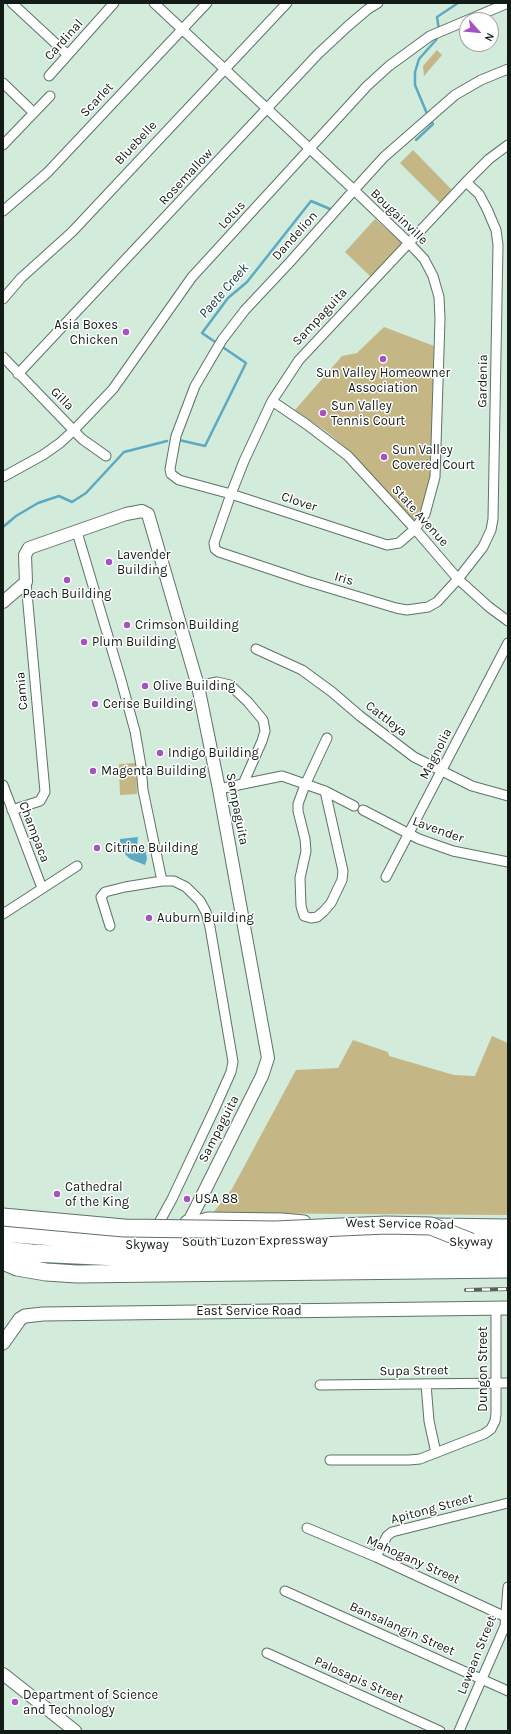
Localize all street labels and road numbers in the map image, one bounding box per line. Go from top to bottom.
street label: Cardinal [41,16,87,64]
street label: Scarlet [77,79,117,121]
street label: Bluebelle [112,118,160,168]
street label: Rosemallow [156,145,216,209]
street label: Bougainville [367,186,431,248]
street label: Lotus [215,198,249,232]
street label: Dandelion [269,208,321,264]
street label: Sampaguita [289,285,351,349]
street label: Gardenia [475,354,491,408]
street label: Gilla [47,384,77,414]
street label: State Avenue [388,482,452,550]
street label: Clover [279,489,319,515]
street label: Iris [333,569,355,589]
street label: Camia [13,671,31,711]
street label: Cattleya [362,698,410,740]
street label: Magnolia [417,726,455,782]
street label: Sampaguita [222,772,252,846]
street label: Champaca [15,799,53,865]
street label: Lavender [410,814,466,846]
street label: Sampaguita [195,1093,243,1165]
street label: West Service Road [346,1215,454,1233]
street label: South Luzon Expressway [182,1232,328,1250]
street label: Skyway [449,1234,493,1250]
street label: Skyway [125,1237,169,1253]
street label: East Service Road [196,1303,302,1319]
street label: Dungon Street [475,1326,491,1412]
street label: Supa Street [379,1363,449,1379]
street label: Apitong Street [389,1490,475,1528]
street label: Mahogany Street [364,1532,462,1588]
street label: Bansalangin Street [347,1599,457,1659]
street label: Lawaan Street [454,1613,500,1697]
street label: Palosapis Street [312,1653,406,1707]

